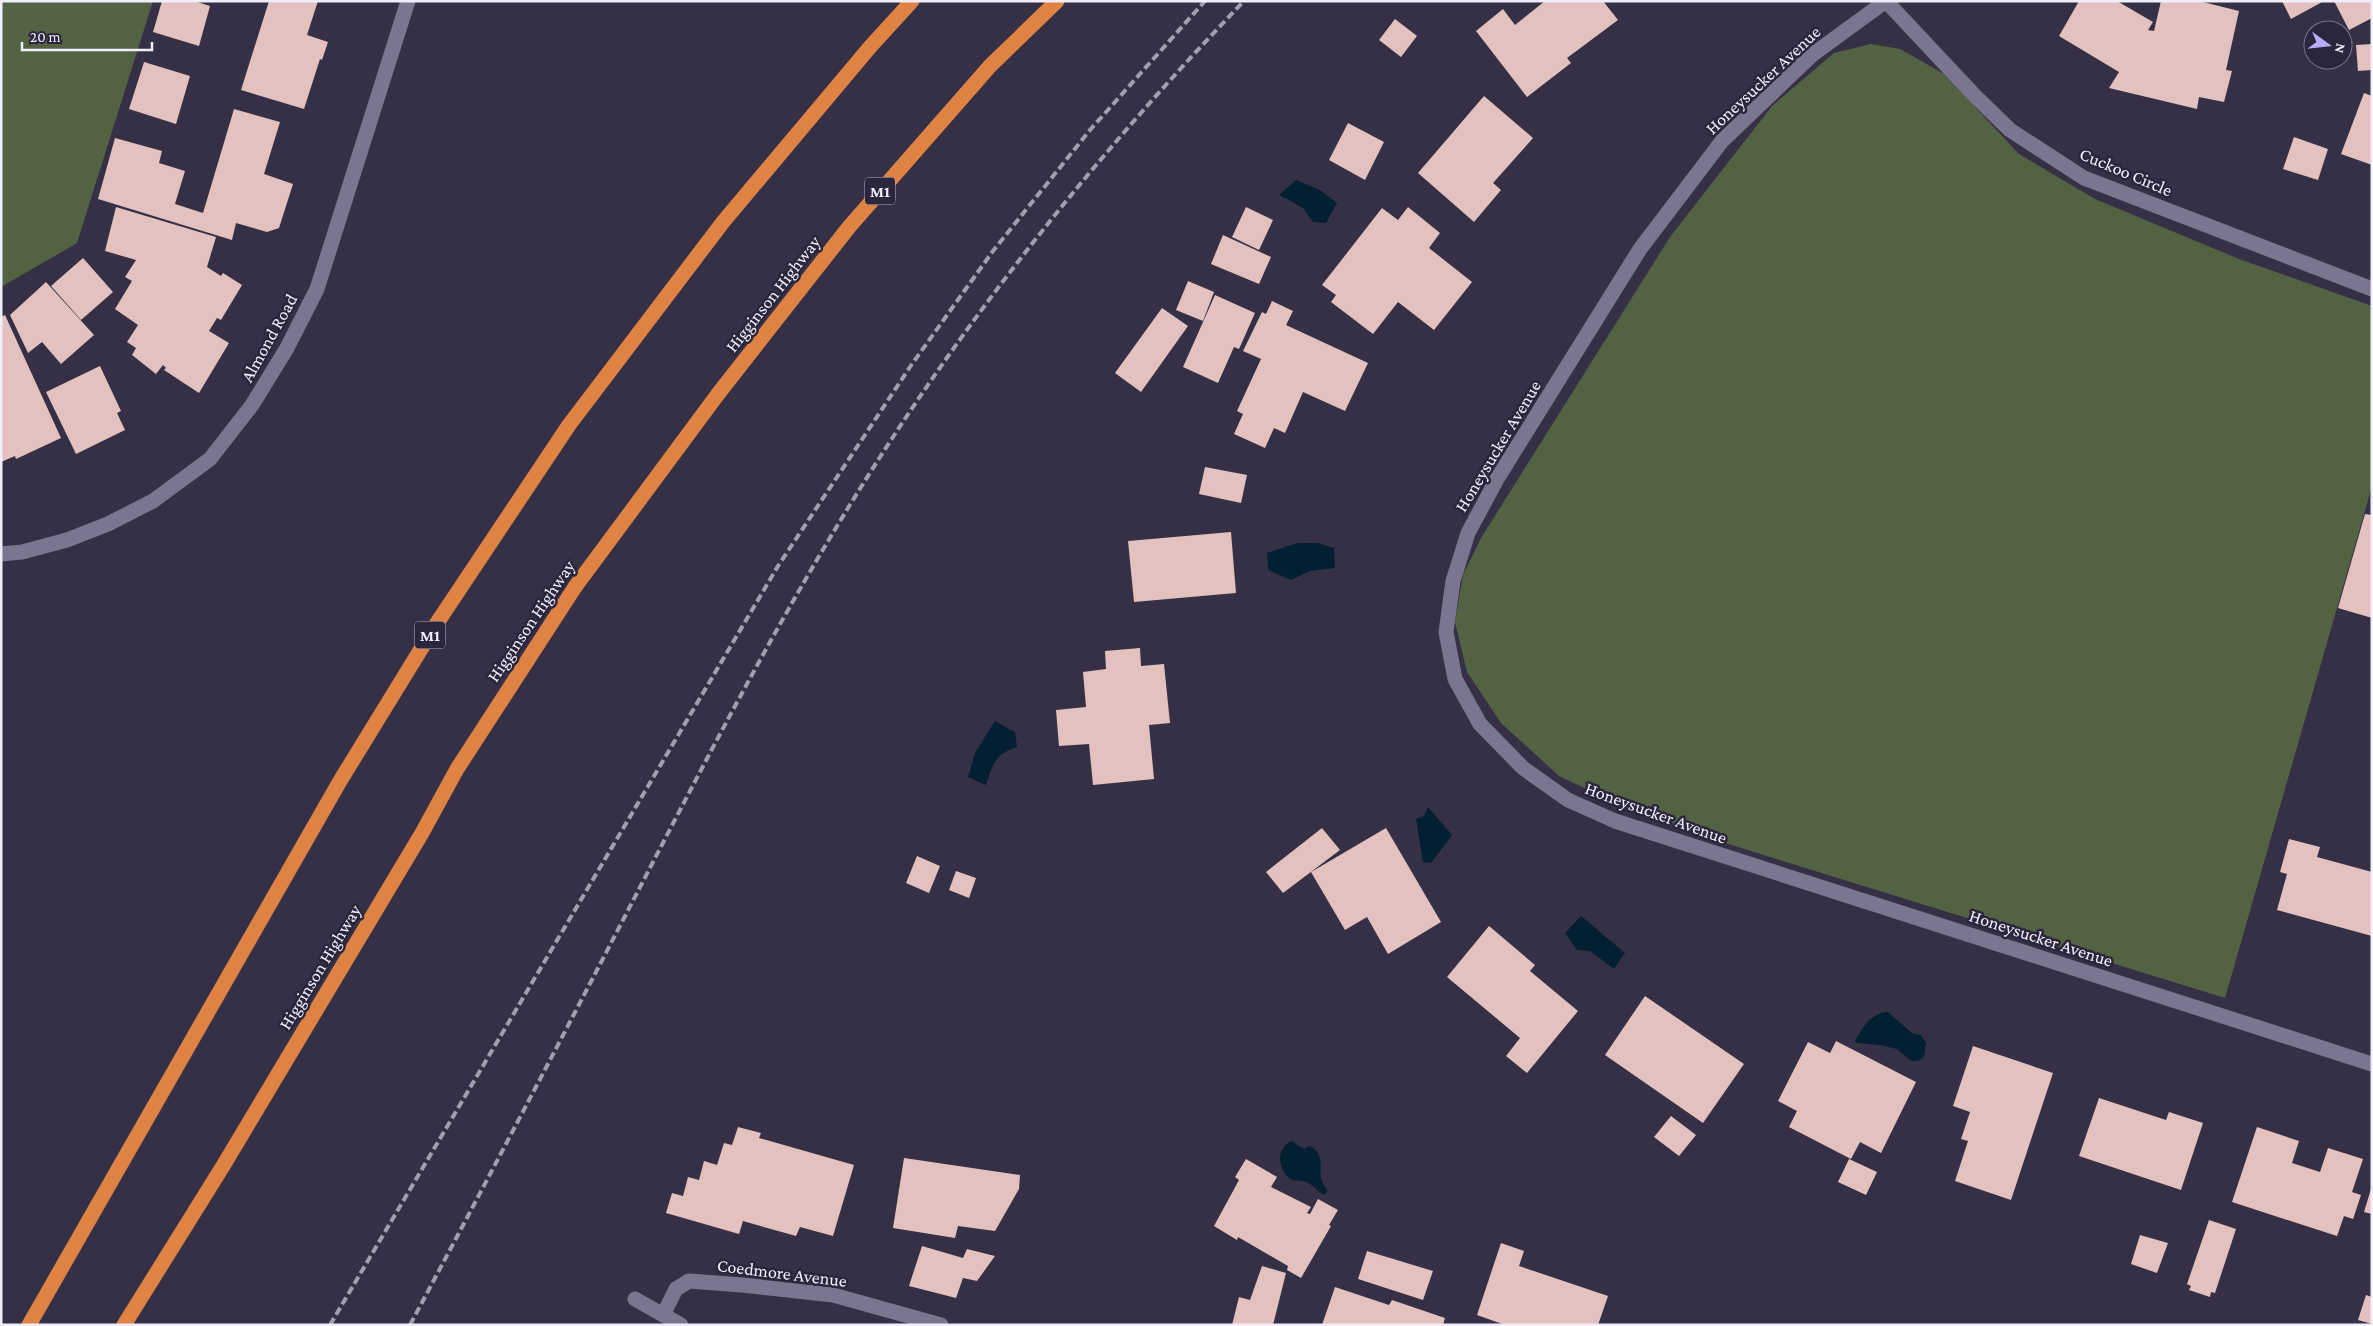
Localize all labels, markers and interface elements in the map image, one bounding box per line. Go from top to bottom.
scale bar [22,20,152,52]
north arrow [2303,20,2353,70]
street label: Honeysucker Avenue [1701,22,1825,138]
text: 20 m [30,29,61,45]
text: N [2331,42,2350,55]
street label: Cuckoo Circle [2077,144,2175,200]
road number: M1 [865,178,895,205]
street label: Higginson Highway [721,231,825,356]
street label: Almond Road [237,290,302,385]
street label: Honeysucker Avenue [1451,377,1545,515]
street label: Higginson Highway [483,556,579,685]
road number: M1 [415,622,445,648]
street label: Honeysucker Avenue [1582,778,1730,848]
street label: Higginson Highway [275,900,365,1033]
street label: Honeysucker Avenue [1967,905,2115,971]
street label: Coedmore Avenue [716,1255,848,1291]

